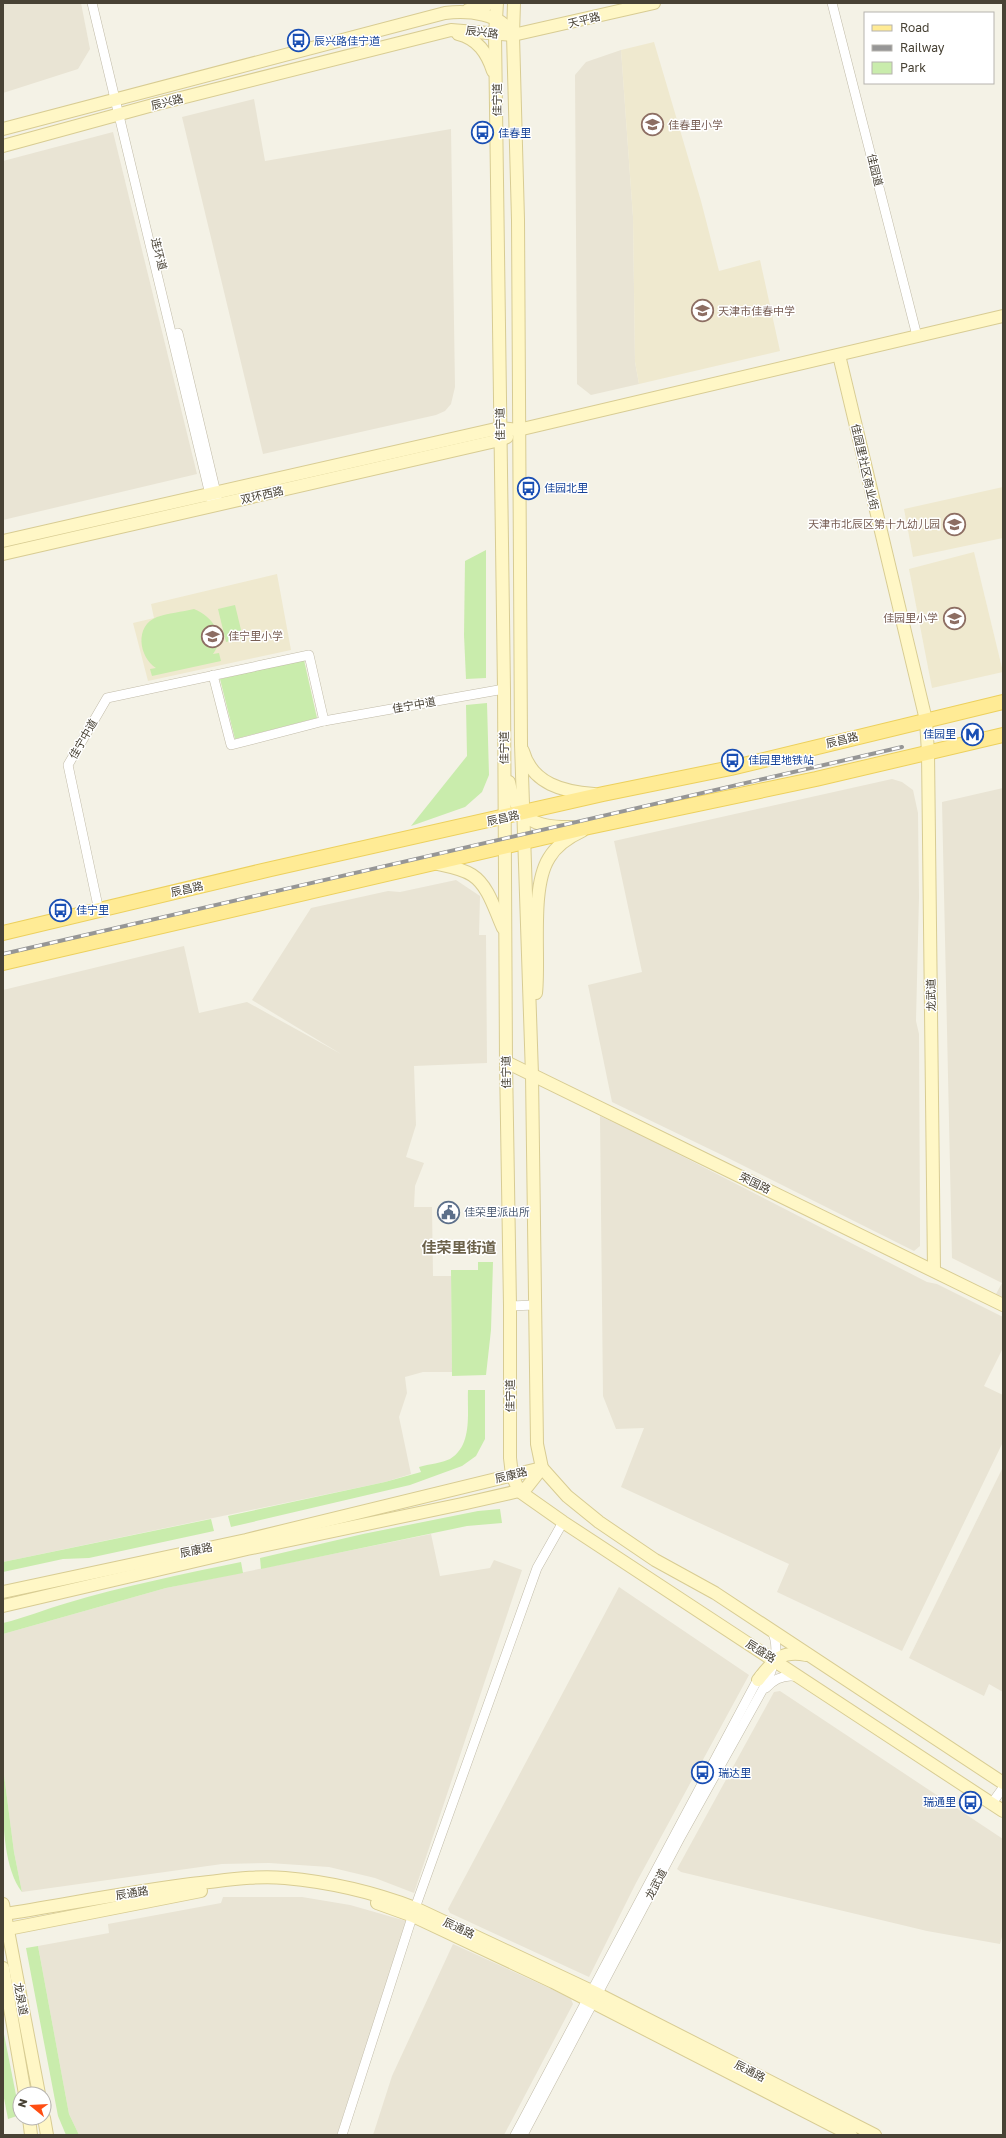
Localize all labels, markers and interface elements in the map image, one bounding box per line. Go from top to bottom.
street label: 天平路 [566,9,601,30]
legend [864,12,994,84]
text: Road [900,20,929,35]
street label: 辰兴路 [465,23,499,40]
bus stop icon: 辰兴路佳宁道 [285,28,311,54]
place label: 辰兴路佳宁道 [314,34,380,47]
text: Railway [900,40,945,55]
text: Park [900,60,926,75]
street label: 佳宁道 [490,84,503,117]
street label: 辰兴路 [149,91,184,112]
school or university icon: 佳春里小学 [639,112,665,138]
place label: 佳春里小学 [668,118,723,131]
bus stop icon: 佳春里 [469,120,495,146]
place label: 佳春里 [498,126,531,139]
street label: 佳园道 [865,152,886,187]
street label: 连环道 [149,236,170,271]
school or university icon: 天津市佳春中学 [690,298,716,324]
place label: 天津市佳春中学 [718,304,795,317]
street label: 佳宁道 [493,407,506,441]
street label: 佳园里社区商业街 [849,423,882,511]
bus stop icon: 佳园北里 [516,475,542,501]
place label: 佳园北里 [544,481,588,494]
street label: 双环西路 [239,483,285,506]
school or university icon: 天津市北辰区第十九幼儿园 [942,511,968,537]
place label: 天津市北辰区第十九幼儿园 [808,517,940,530]
school or university icon: 佳园里小学 [941,605,967,631]
place label: 佳园里小学 [883,611,938,624]
school or university icon: 佳宁里小学 [199,623,225,649]
place label: 佳宁里小学 [228,629,283,642]
street label: 佳宁中道 [391,694,437,715]
street label: 佳宁中道 [66,716,99,761]
metro station icon: 佳园里 [959,721,985,747]
place label: 佳园里 [923,727,956,740]
street label: 辰昌路 [824,729,859,750]
street label: 佳宁道 [497,732,510,765]
bus stop icon: 佳园里地铁站 [719,747,745,773]
place label: 佳园里地铁站 [748,753,814,766]
street label: 辰昌路 [485,807,520,828]
street label: 辰昌路 [169,878,204,899]
bus stop icon: 佳宁里 [48,897,74,923]
place label: 佳宁里 [76,903,109,916]
street label: 龙武道 [924,978,937,1012]
street label: 佳宁道 [499,1055,512,1089]
street label: 荣国路 [738,1169,773,1196]
public building icon: 佳荣里派出所 [435,1199,461,1225]
place label: 佳荣里派出所 [464,1205,530,1218]
district label: 佳荣里街道 [421,1238,497,1256]
street label: 佳宁道 [503,1380,516,1413]
street label: 辰康路 [493,1464,528,1485]
street label: 辰康路 [178,1540,213,1559]
street label: 辰盛路 [744,1636,779,1665]
bus stop icon: 瑞达里 [690,1760,716,1786]
place label: 瑞达里 [718,1766,751,1779]
bus stop icon: 瑞通里 [958,1789,984,1815]
place label: 瑞通里 [923,1795,956,1808]
street label: 龙武道 [642,1866,669,1901]
street label: 辰通路 [115,1884,149,1902]
street label: 辰通路 [442,1915,477,1940]
street label: 龙泉道 [12,1981,31,2016]
street label: 辰通路 [733,2057,768,2084]
north arrow [12,2086,52,2126]
text: N [15,2097,29,2109]

